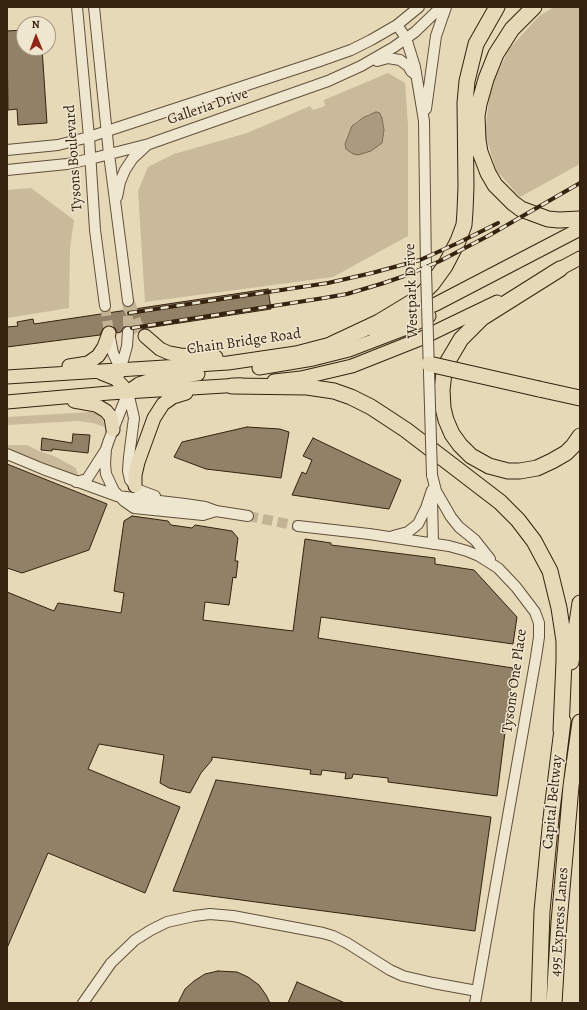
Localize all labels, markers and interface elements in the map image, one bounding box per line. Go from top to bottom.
north arrow [16,16,56,56]
text: N [32,17,40,32]
street label: Galleria Drive [165,85,251,129]
street label: Tysons Boulevard [61,104,87,212]
street label: Westpark Drive [401,243,423,339]
street label: Chain Bridge Road [186,325,302,359]
street label: Tysons One Place [499,628,531,734]
street label: Capital Beltway [539,754,567,850]
street label: 495 Express Lanes [547,867,573,977]

